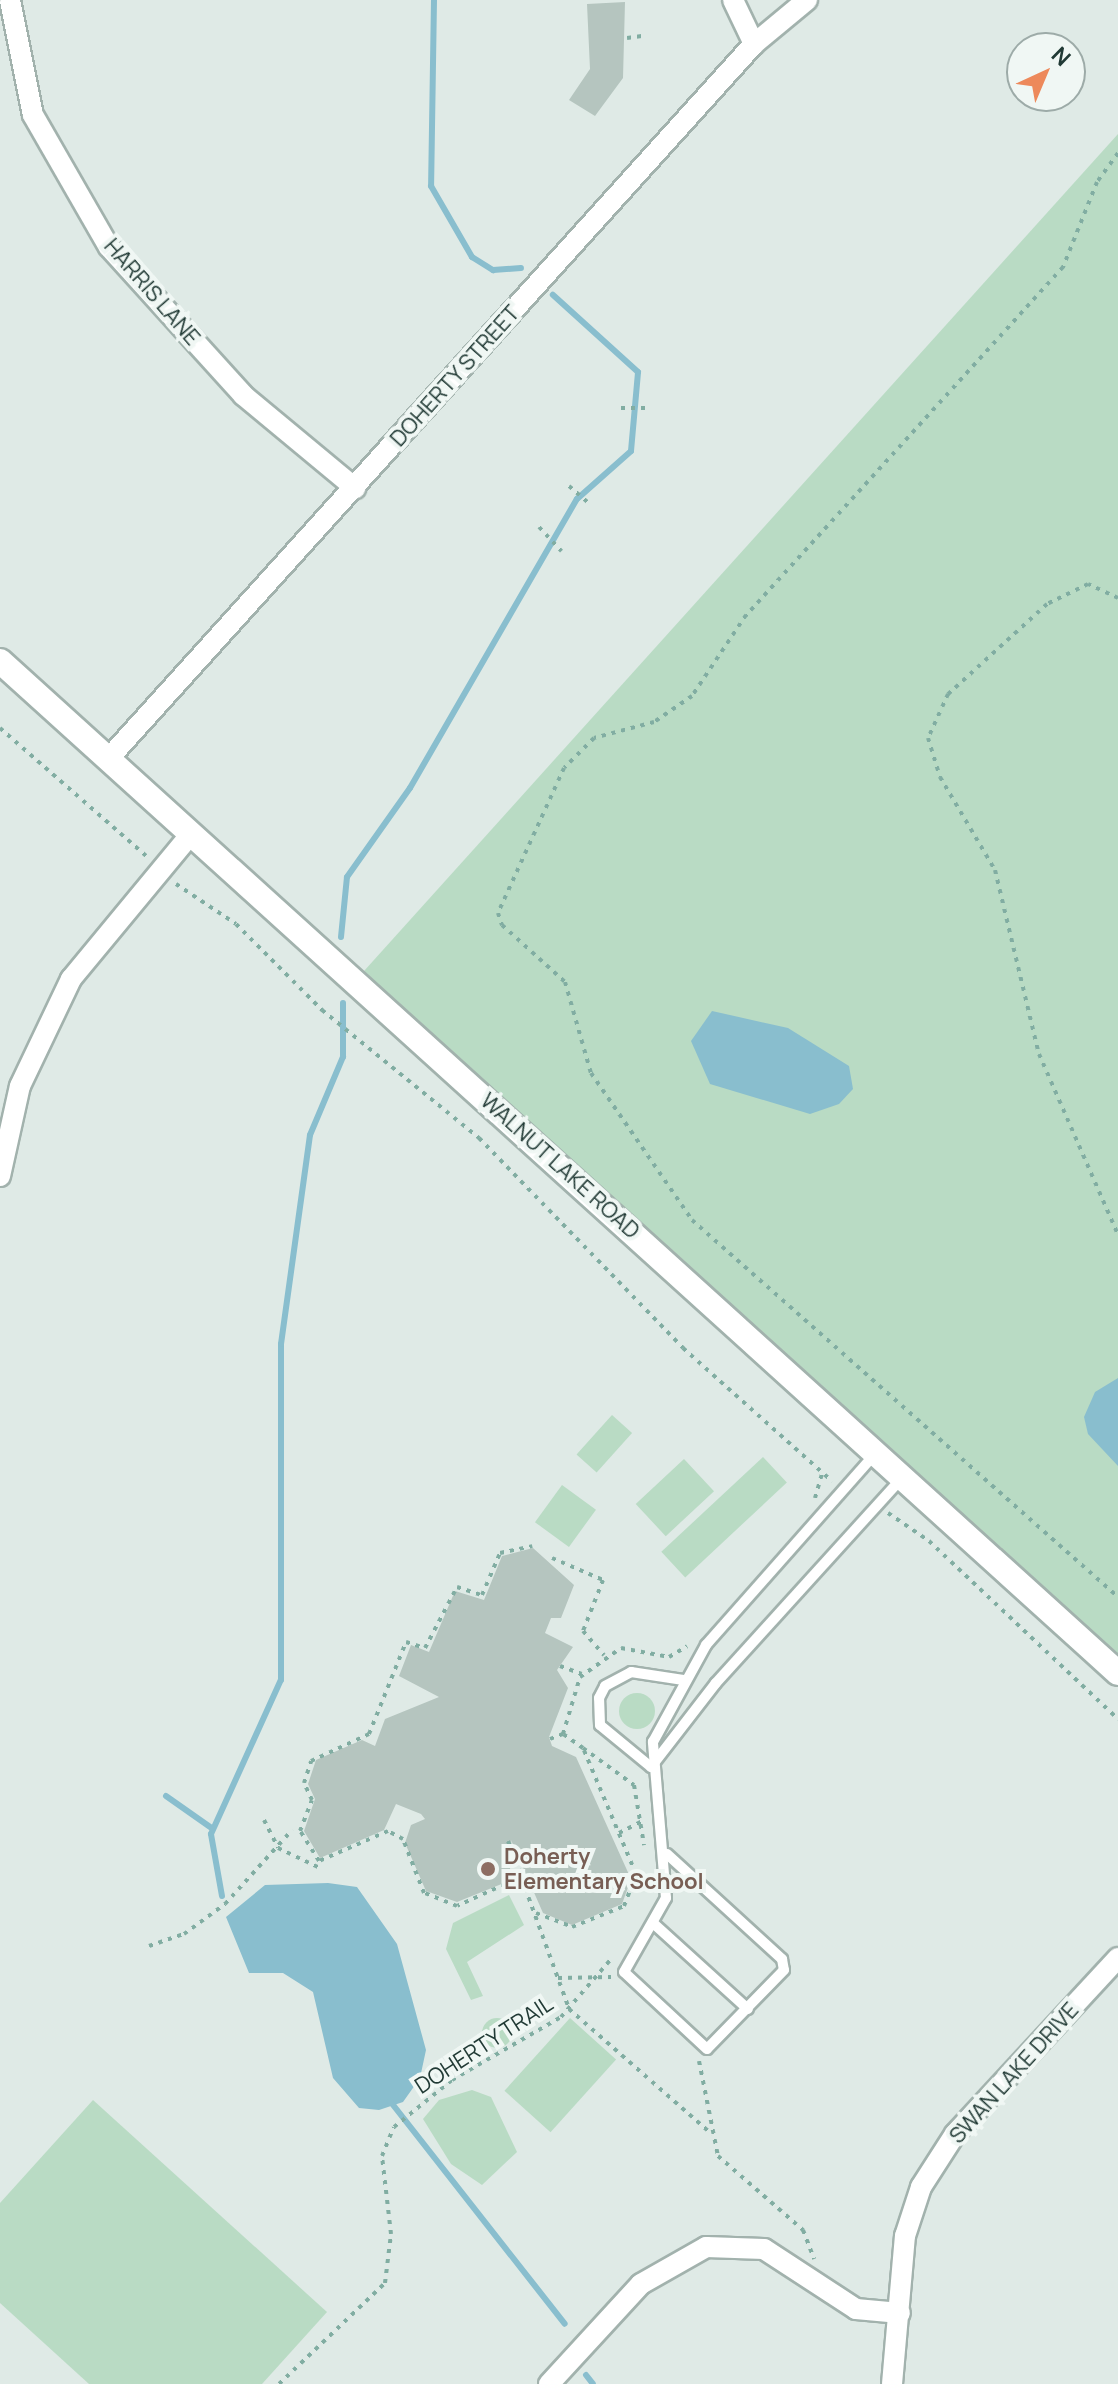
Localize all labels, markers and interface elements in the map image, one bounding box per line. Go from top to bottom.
north arrow [1006,32,1086,112]
text: N [1045,40,1077,72]
street label: HARRIS LANE [99,233,205,351]
street label: DOHERTY STREET [385,300,525,452]
street label: WALNUT LAKE ROAD [475,1087,645,1245]
place label: Doherty Elementary School [504,1843,704,1894]
marker: Doherty Elementary School [479,1860,497,1878]
street label: DOHERTY TRAIL [410,1990,558,2100]
street label: SWAN LAKE DRIVE [944,1997,1084,2149]

